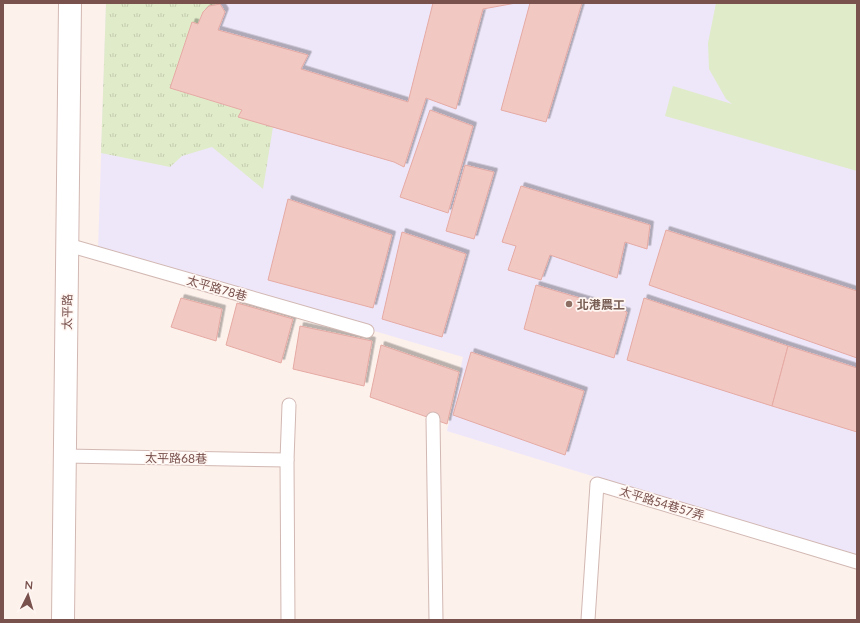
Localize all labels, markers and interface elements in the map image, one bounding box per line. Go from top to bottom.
street label: 太平路78巷 [185,272,249,304]
street label: 太平路 [59,294,75,330]
place label: 北港農工 [577,297,625,312]
marker: 北港農工 [564,299,574,309]
street label: 太平路68巷 [145,450,207,466]
street label: 太平路54巷57弄 [618,483,706,523]
north arrow [8,575,48,615]
text: N [24,578,34,591]

